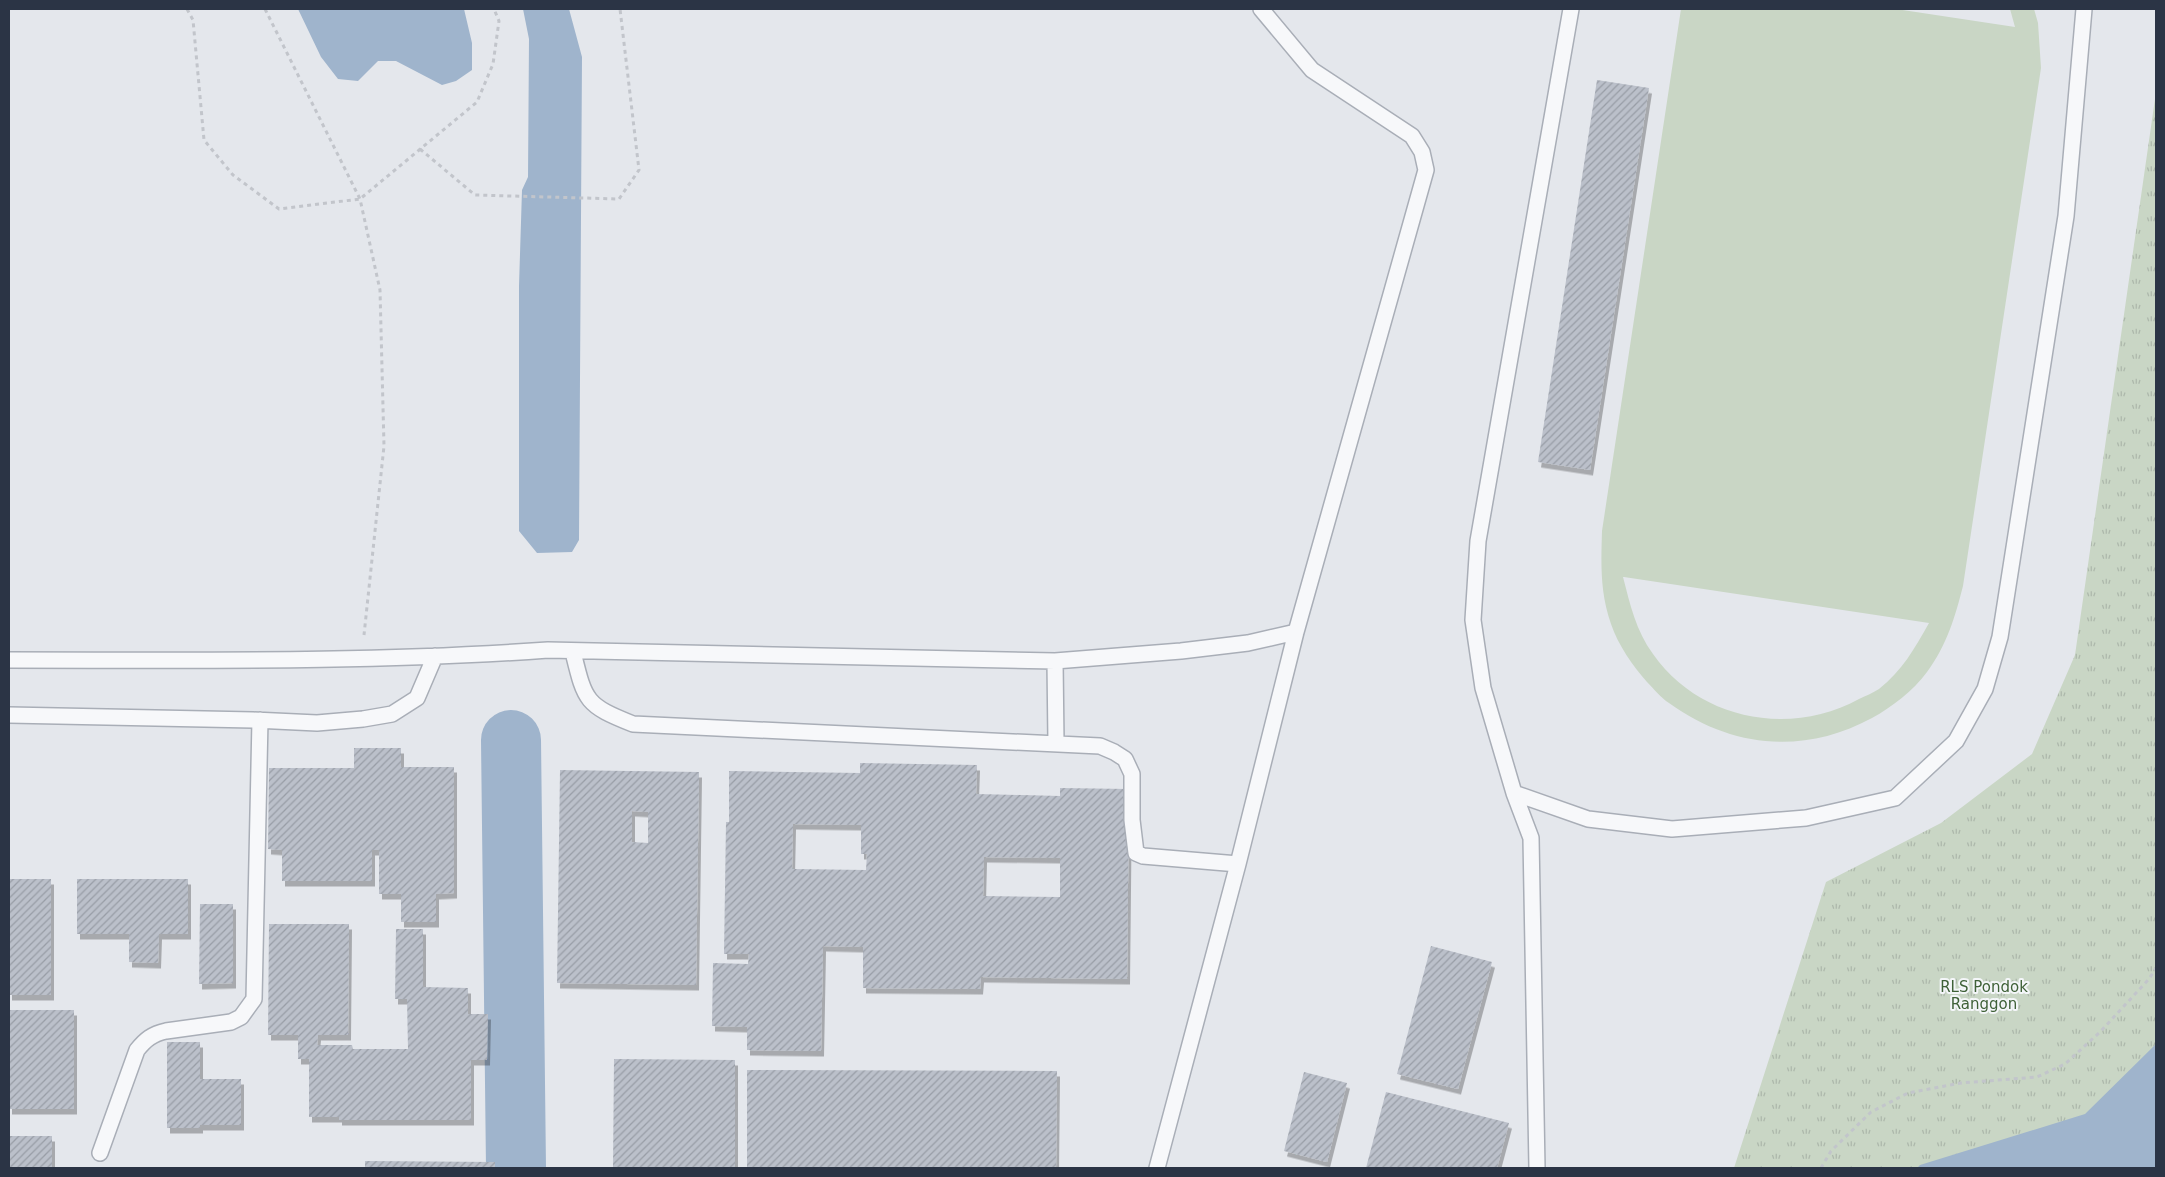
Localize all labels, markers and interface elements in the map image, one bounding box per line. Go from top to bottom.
park label: RLS Pondok Ranggon [1940,978,2028,1013]

